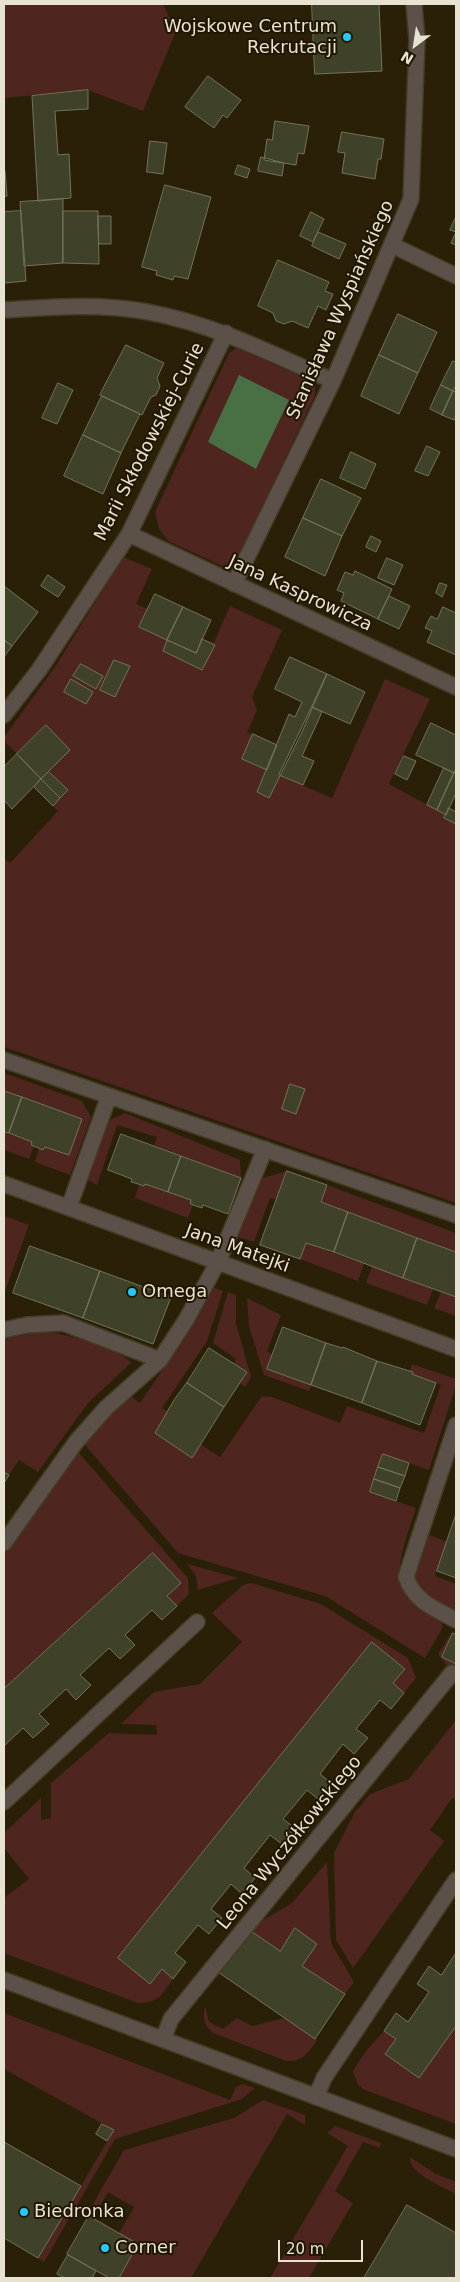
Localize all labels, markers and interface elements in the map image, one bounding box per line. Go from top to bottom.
place label: Wojskowe Centrum Rekrutacji [164,16,337,58]
north arrow [390,20,440,70]
marker: Wojskowe Centrum Rekrutacji [341,31,353,43]
text: N [398,48,416,68]
street label: Stanisława Wyspiańskiego [283,197,399,423]
street label: Marii Skłodowskiej-Curie [91,339,209,545]
street label: Jana Kasprowicza [225,551,375,637]
street label: Jana Matejki [182,1220,292,1278]
place label: Omega [142,1281,207,1303]
marker: Omega [126,1286,138,1298]
street label: Leona Wyczółkowskiego [213,1752,367,1934]
place label: Biedronka [34,2201,124,2223]
marker: Biedronka [18,2206,30,2218]
scale bar [280,2230,365,2262]
place label: Corner [115,2237,176,2259]
text: 20 m [286,2240,324,2258]
marker: Corner [99,2242,111,2254]

